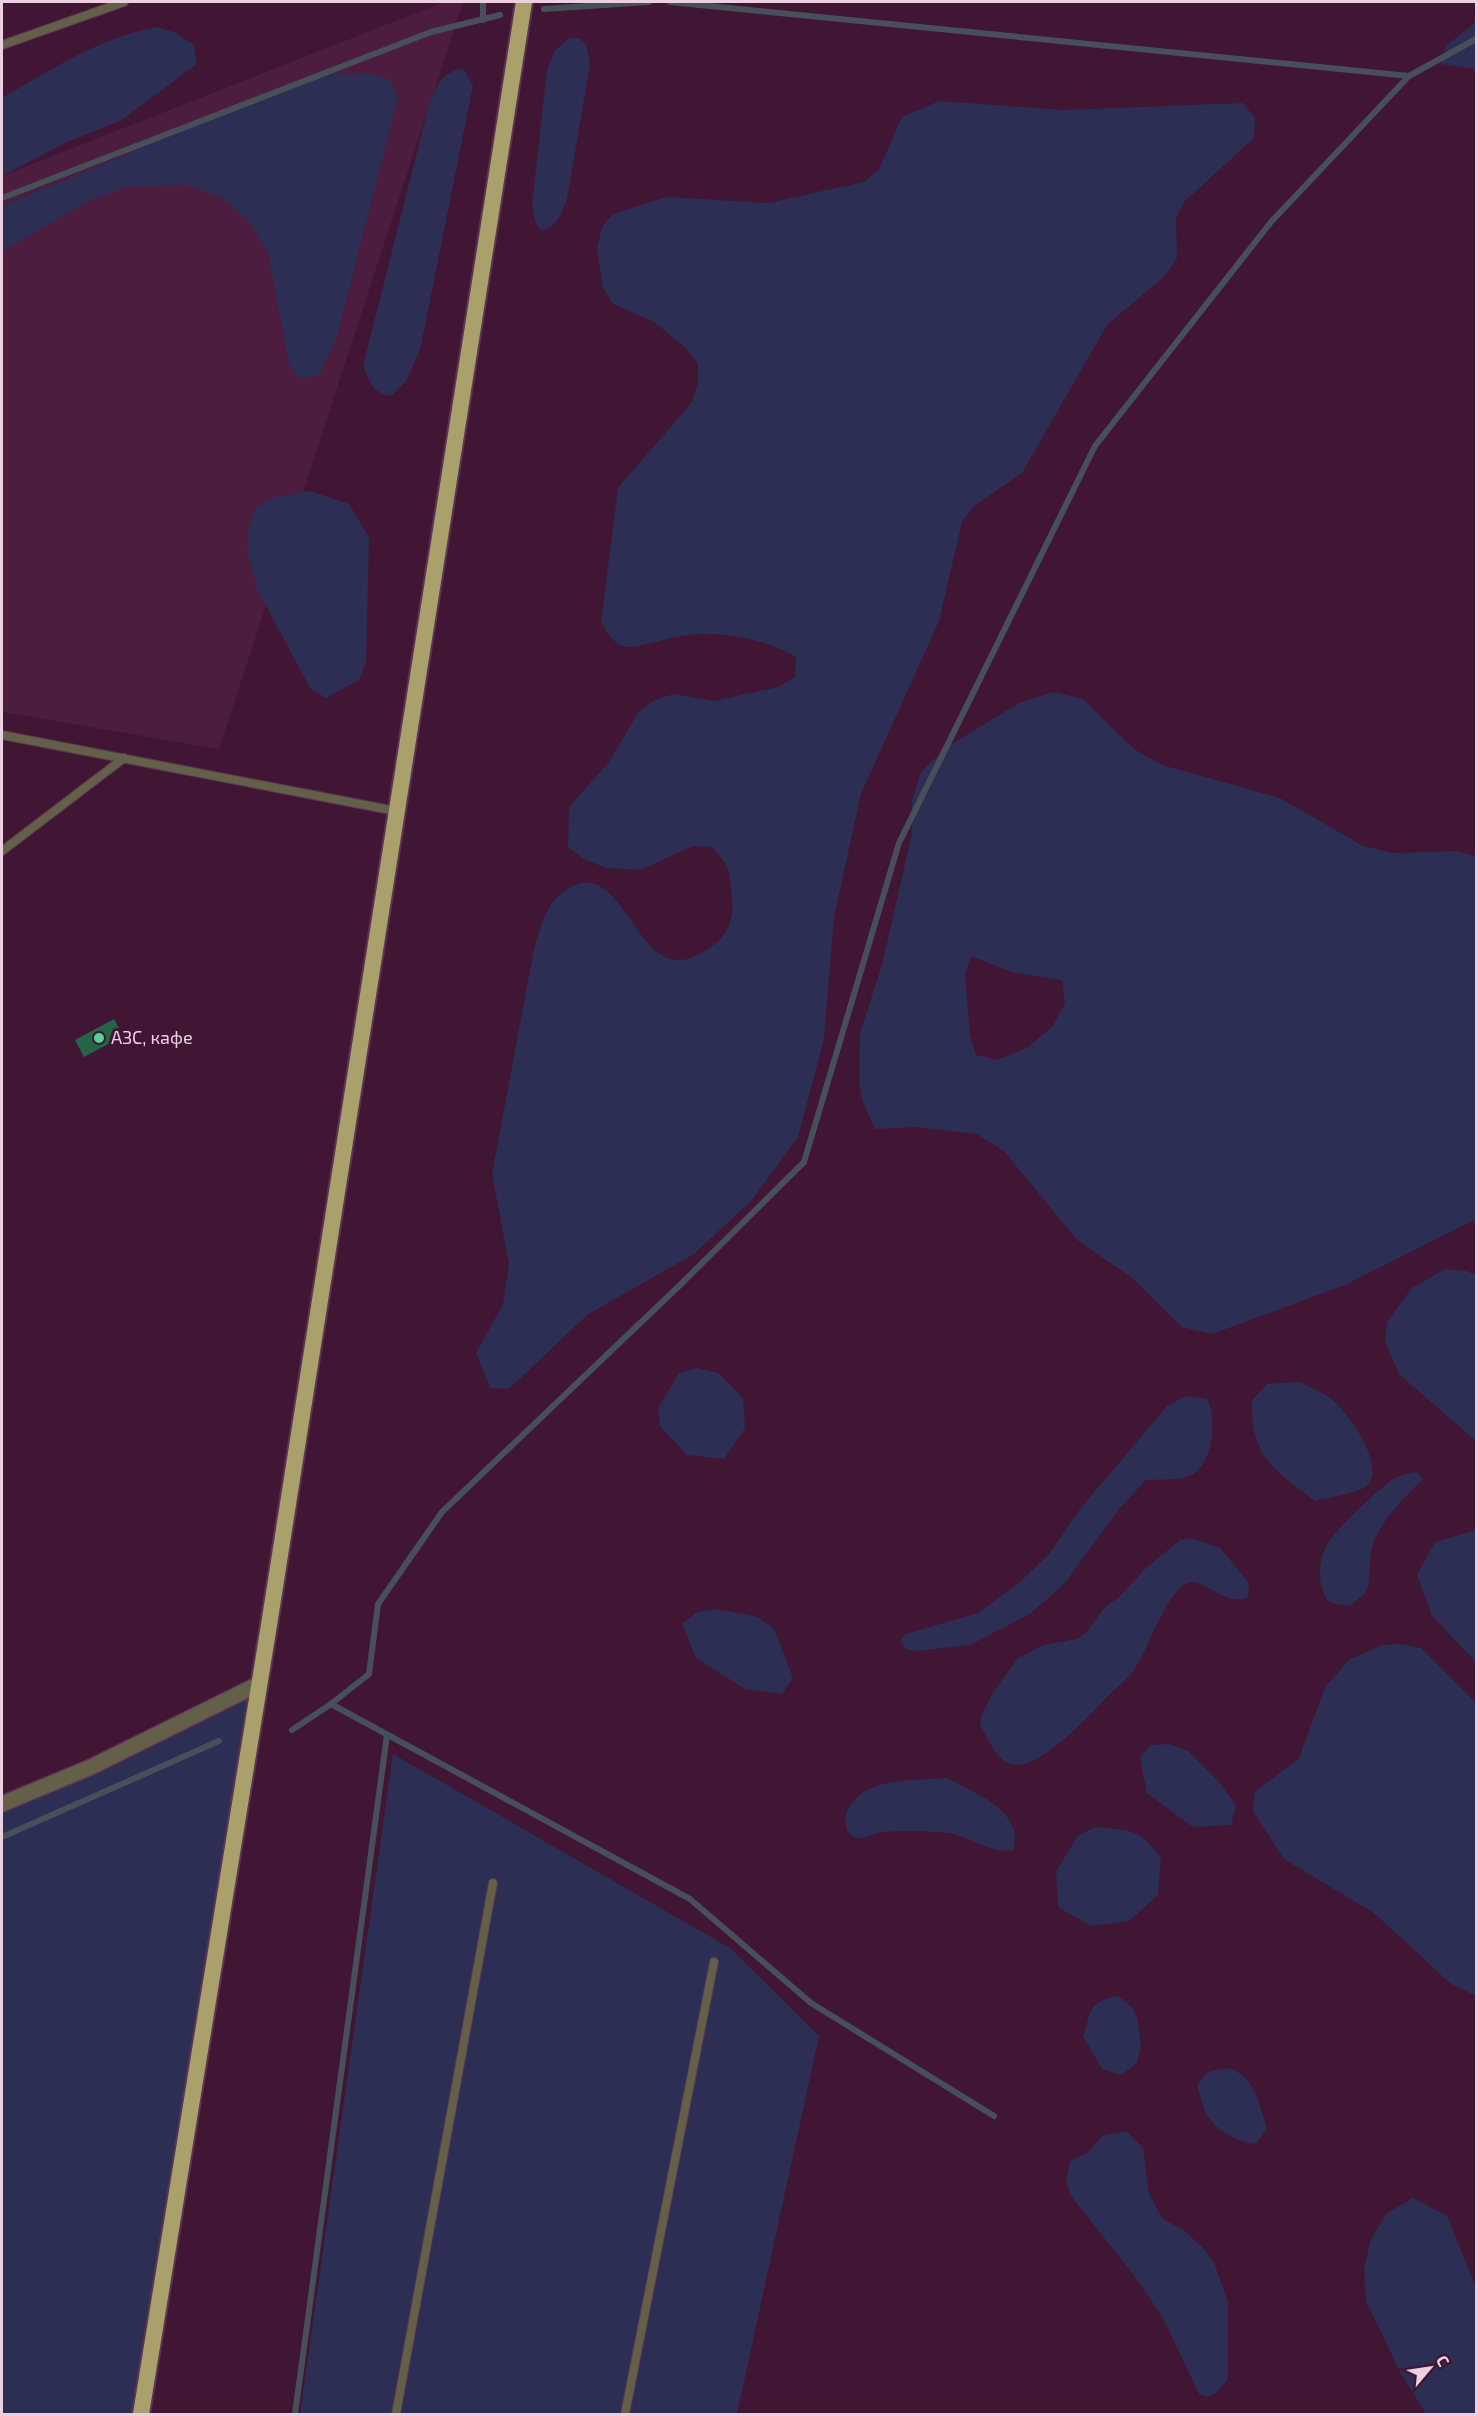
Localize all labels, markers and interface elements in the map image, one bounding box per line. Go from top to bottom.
place label: АЗС, кафе [111,1026,193,1048]
marker: АЗС, кафе [92,1031,106,1045]
north arrow [1400,2338,1460,2398]
text: С [1433,2352,1454,2369]

